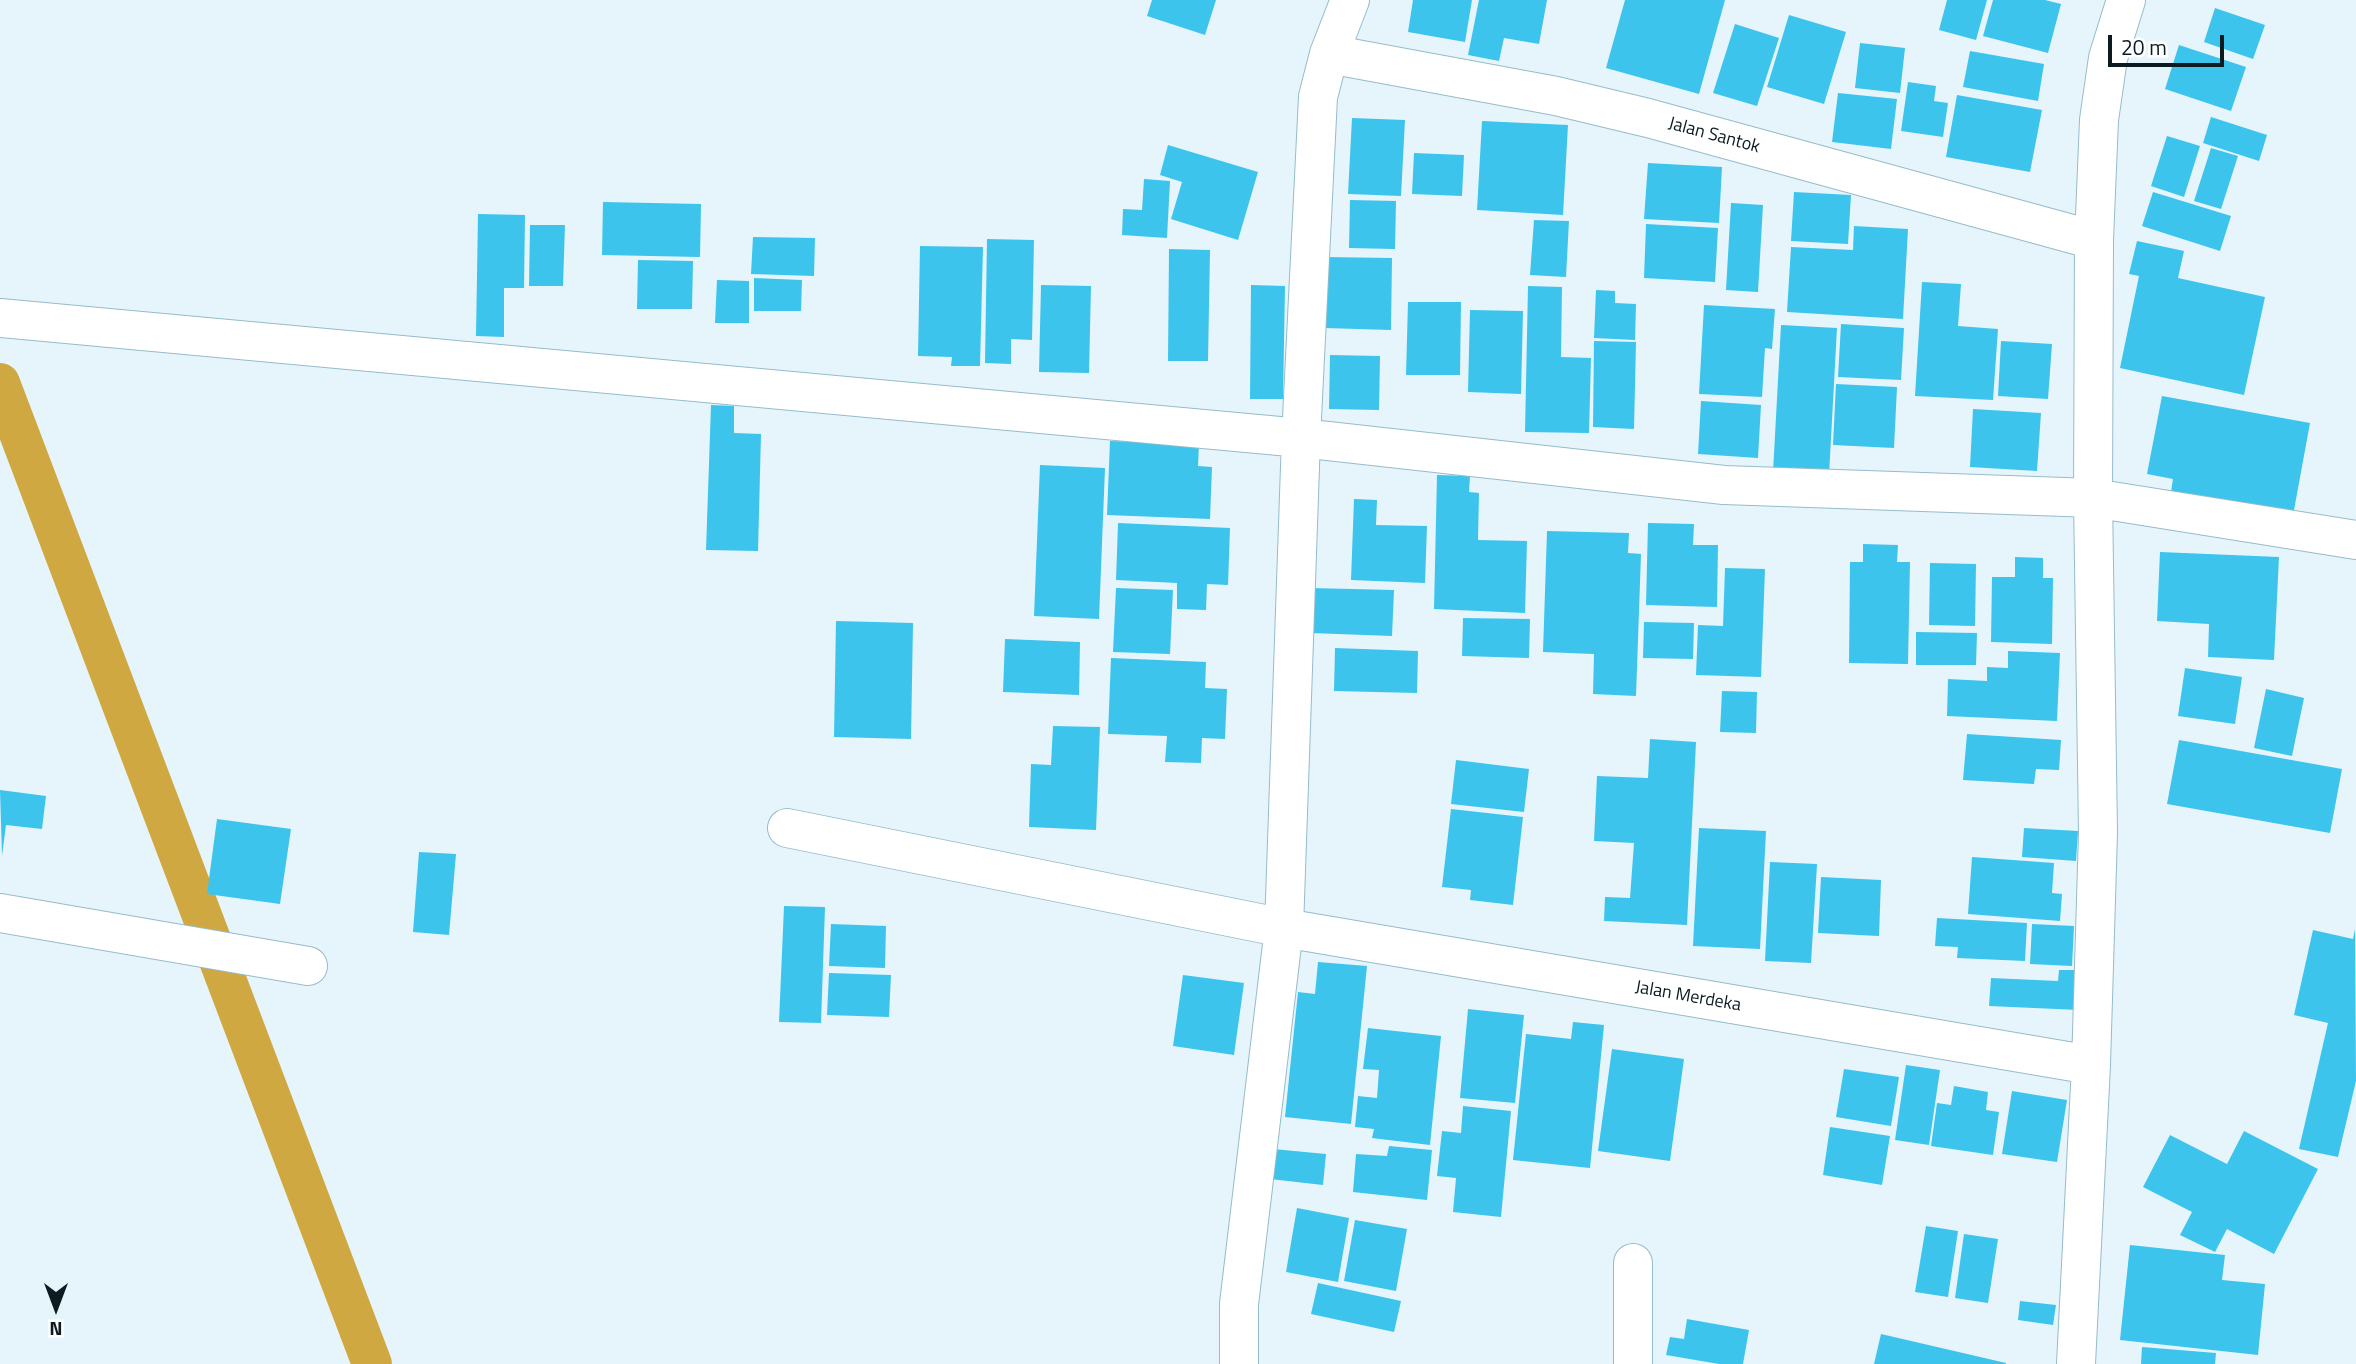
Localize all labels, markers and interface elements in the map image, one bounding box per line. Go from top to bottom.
scale bar [2111,21,2226,65]
text: 20 m [2121,31,2167,63]
street label: Jalan Santok [1666,113,1762,159]
street label: Jalan Merdeka [1633,977,1743,1017]
north arrow [21,1273,91,1343]
text: N [49,1315,63,1344]

